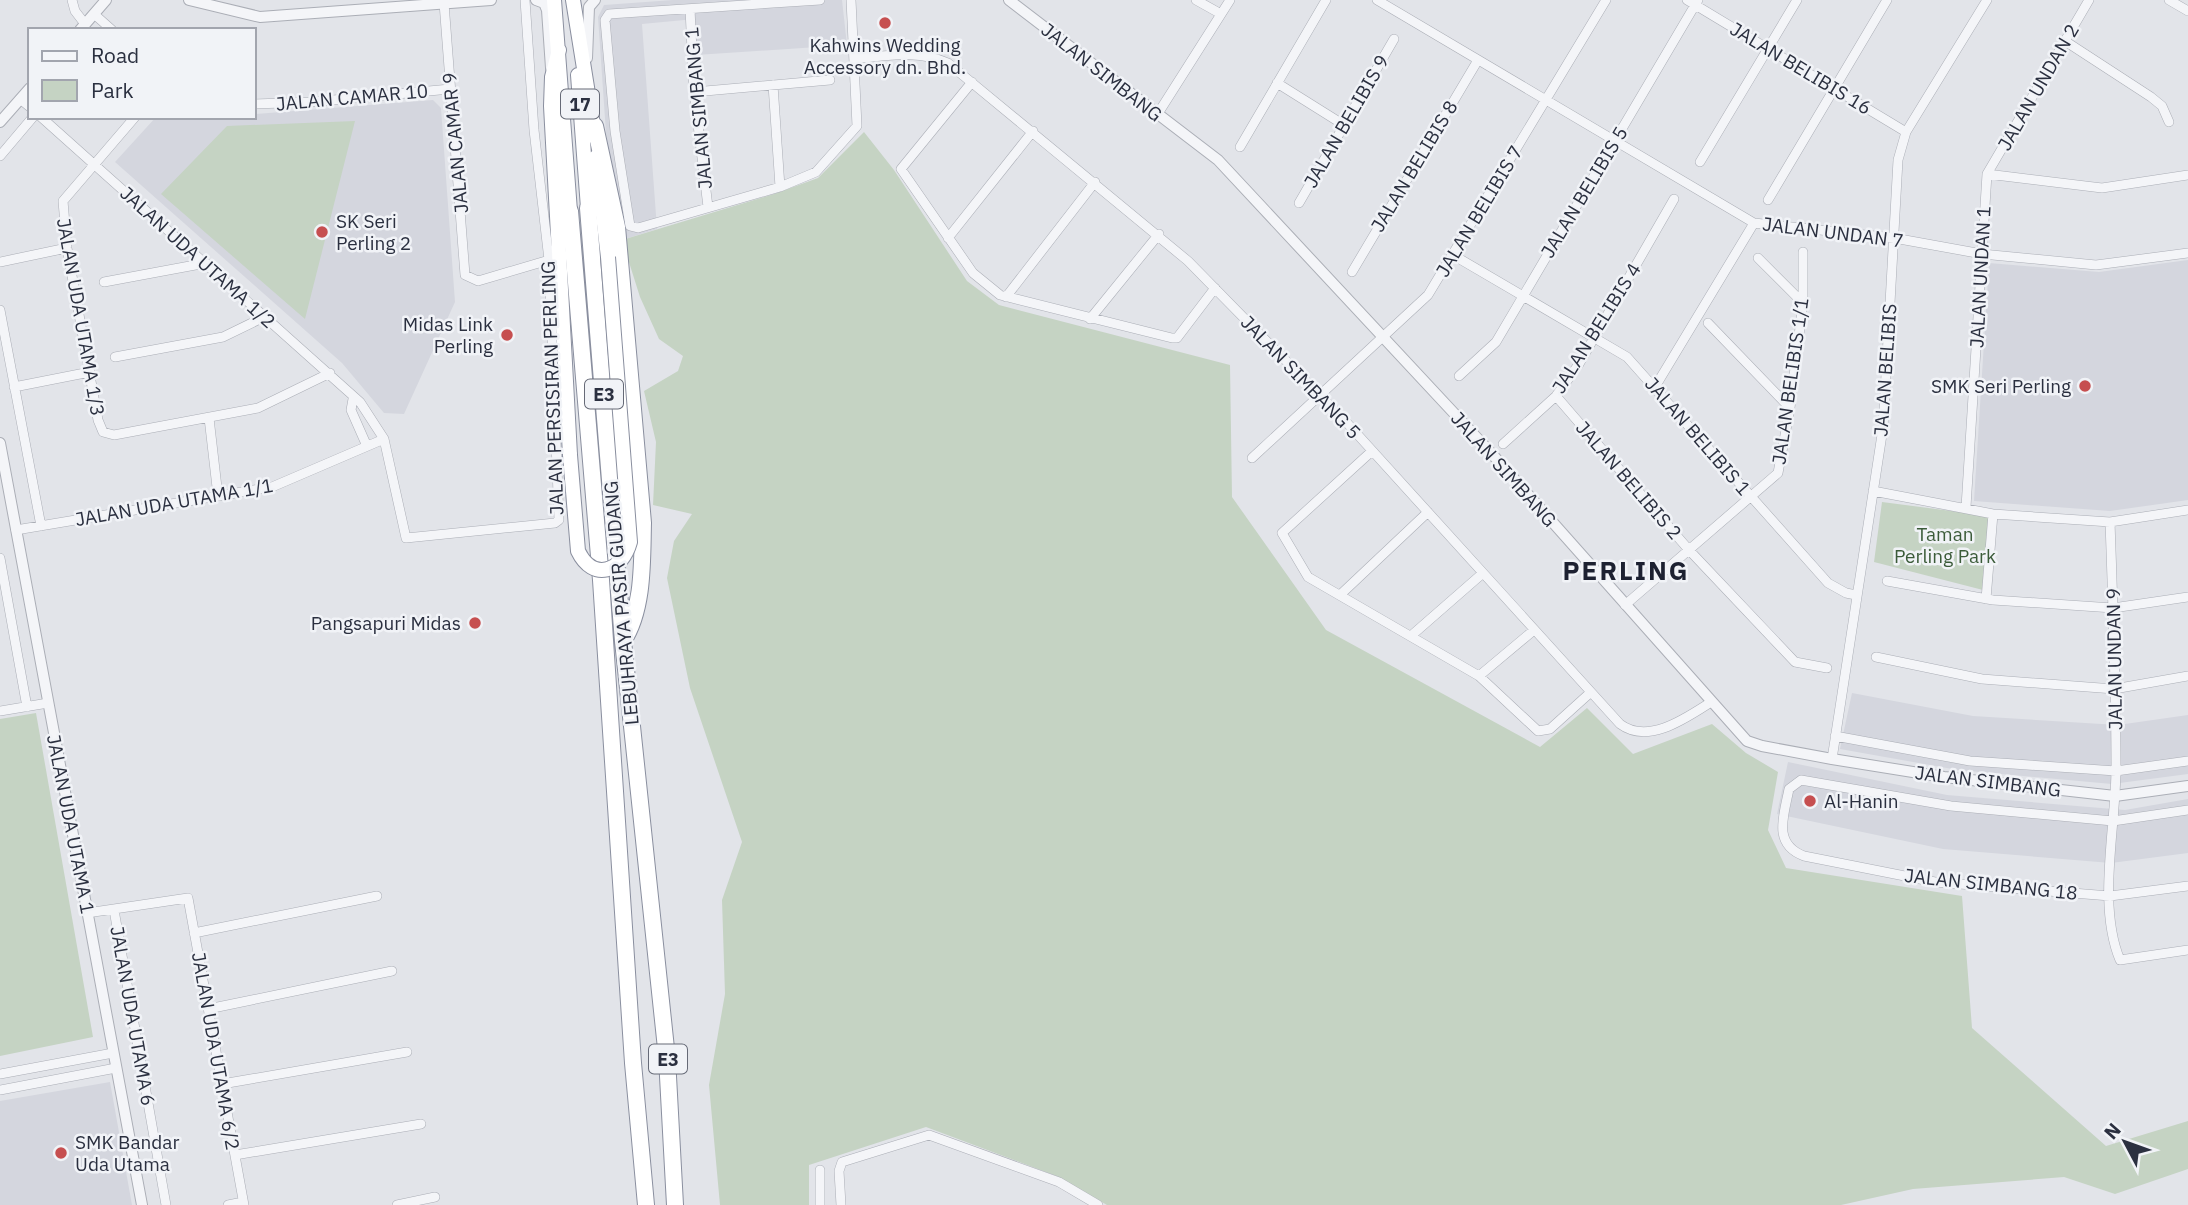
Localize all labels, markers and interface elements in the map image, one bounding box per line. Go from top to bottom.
marker: Kahwins Wedding Accessory dn. Bhd. [877,15,893,31]
street label: JALAN BELIBIS 16 [1726,16,1876,120]
street label: JALAN SIMBANG [1037,17,1167,127]
street label: JALAN UNDAN 2 [1992,19,2084,155]
street label: JALAN SIMBANG 1 [679,26,717,190]
legend [28,28,256,119]
place label: Kahwins Wedding Accessory dn. Bhd. [804,33,966,79]
text: Road [91,41,139,69]
street label: JALAN BELIBIS 9 [1298,50,1394,192]
street label: JALAN CAMAR 9 [437,72,473,214]
text: Park [91,76,134,104]
street label: JALAN CAMAR 10 [275,78,429,116]
road number: 17 [561,90,599,119]
street label: JALAN BELIBIS 8 [1365,96,1463,236]
street label: JALAN BELIBIS 5 [1535,122,1633,262]
street label: JALAN BELIBIS 7 [1430,141,1528,281]
street label: JALAN UDA UTAMA 1/2 [115,181,281,333]
street label: JALAN UNDAN 1 [1964,205,1996,349]
place label: SK Seri Perling 2 [336,209,411,255]
street label: JALAN UNDAN 7 [1761,211,1905,253]
street label: JALAN UDA UTAMA 1/3 [52,216,110,418]
marker: SK Seri Perling 2 [314,224,330,240]
street label: JALAN BELIBIS 4 [1546,258,1646,398]
street label: JALAN PERSISIRAN PERLING [536,260,568,516]
street label: JALAN BELIBIS 1/1 [1766,296,1814,466]
street label: JALAN BELIBIS [1868,303,1902,437]
street label: JALAN SIMBANG 5 [1236,310,1366,444]
place label: Midas Link Perling [403,312,493,358]
marker: Midas Link Perling [499,327,515,343]
street label: JALAN BELIBIS 1 [1640,372,1756,500]
place label: SMK Seri Perling [1931,374,2071,398]
marker: SMK Seri Perling [2077,378,2093,394]
road number: E3 [585,380,623,408]
street label: JALAN SIMBANG [1446,406,1562,532]
street label: JALAN BELIBIS 2 [1571,416,1687,544]
street label: JALAN UDA UTAMA 1/1 [73,473,275,531]
street label: LEBUHRAYA PASIR GUDANG [598,480,644,726]
park label: Taman Perling Park [1894,522,1996,568]
district label: PERLING [1563,553,1689,587]
street label: JALAN UNDAN 9 [2101,588,2127,730]
place label: Pangsapuri Midas [311,611,461,635]
marker: Pangsapuri Midas [467,615,483,631]
street label: JALAN UDA UTAMA 1 [42,732,100,916]
street label: JALAN SIMBANG [1914,760,2062,802]
place label: Al-Hanin [1824,789,1899,813]
marker: Al-Hanin [1802,793,1818,809]
street label: JALAN SIMBANG 18 [1903,863,2079,905]
street label: JALAN UDA UTAMA 6 [105,924,161,1108]
street label: JALAN UDA UTAMA 6/2 [187,950,245,1152]
road number: E3 [649,1044,687,1074]
north arrow [2090,1107,2160,1177]
text: N [2099,1118,2126,1144]
place label: SMK Bandar Uda Utama [75,1130,180,1176]
marker: SMK Bandar Uda Utama [53,1145,69,1161]

